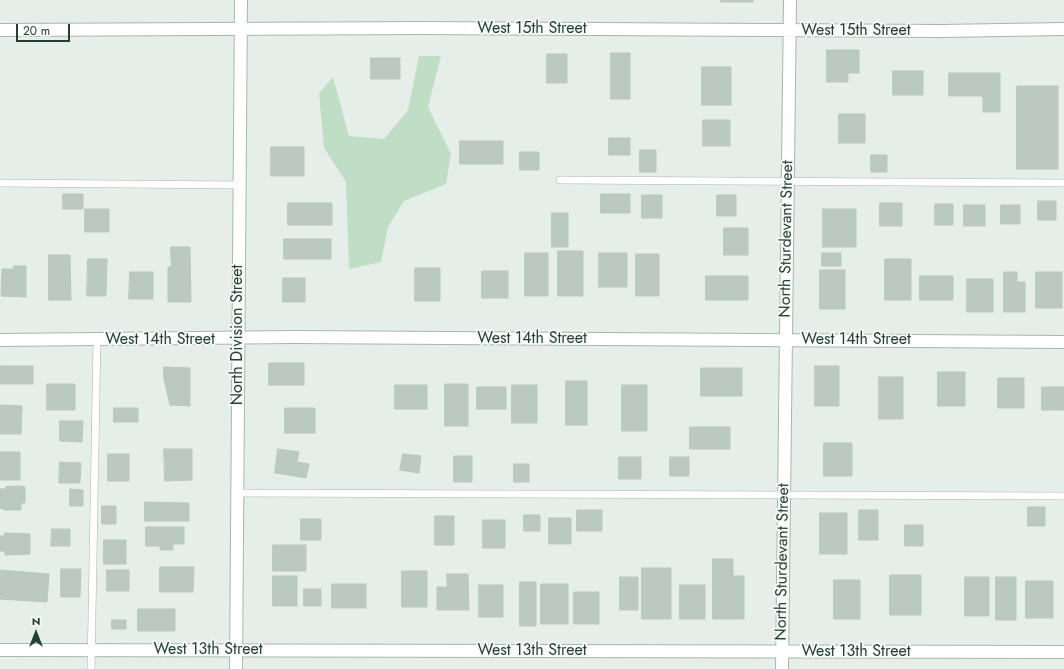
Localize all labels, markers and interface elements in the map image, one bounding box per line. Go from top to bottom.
scale bar [18,16,72,42]
street label: West 15th Street [477,19,587,39]
street label: West 15th Street [801,21,911,41]
text: 20 m [23,22,50,40]
street label: North Sturdevant Street [776,160,798,318]
street label: North Division Street [228,265,248,405]
street label: West 14th Street [477,329,587,349]
street label: West 14th Street [105,330,215,350]
street label: West 14th Street [801,330,911,350]
street label: North Sturdevant Street [772,483,794,641]
north arrow [16,613,56,653]
text: N [32,613,40,629]
street label: West 13th Street [153,640,263,660]
street label: West 13th Street [477,641,587,661]
street label: West 13th Street [801,642,911,662]

